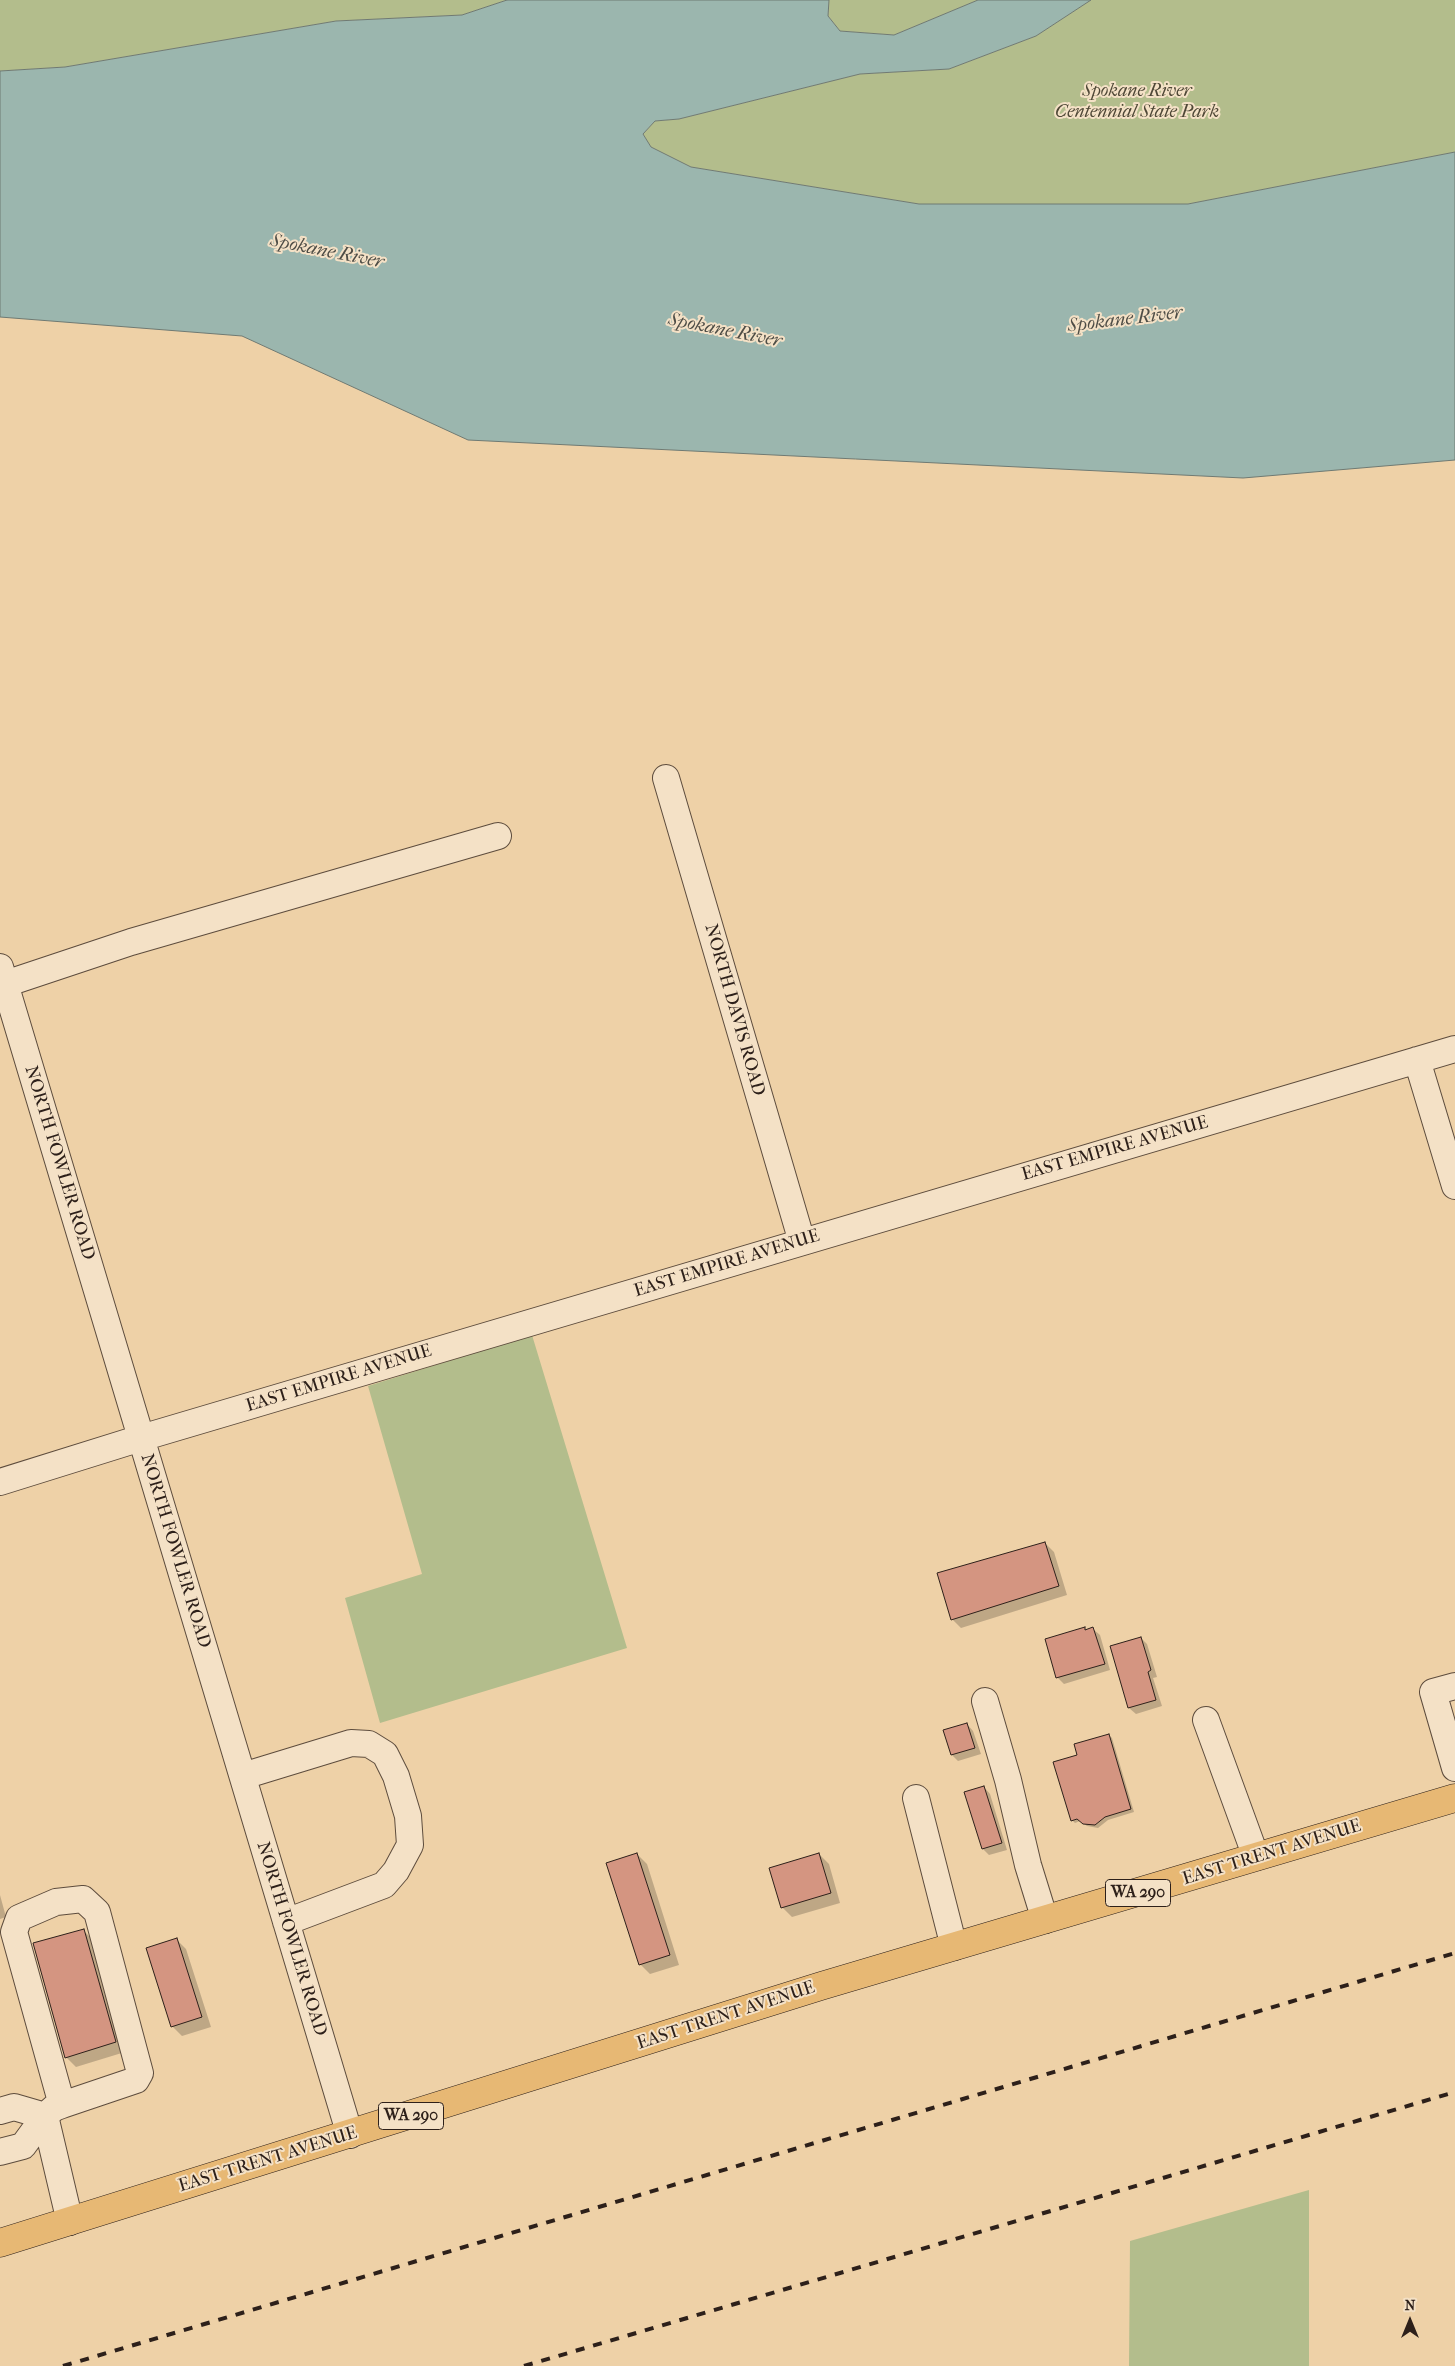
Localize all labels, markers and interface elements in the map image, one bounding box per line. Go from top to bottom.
park label: Spokane River Centennial State Park [1055,81,1219,124]
water label: Spokane River [268,230,386,274]
water label: Spokane River [1066,302,1184,338]
water label: Spokane River [666,309,784,353]
street label: NORTH DAVIS ROAD [699,922,769,1098]
street label: NORTH FOWLER ROAD [19,1063,99,1263]
street label: EAST EMPIRE AVENUE [1019,1112,1211,1186]
street label: EAST EMPIRE AVENUE [632,1225,822,1303]
street label: EAST EMPIRE AVENUE [244,1340,434,1418]
street label: NORTH FOWLER ROAD [135,1451,215,1651]
street label: EAST TRENT AVENUE [1180,1816,1364,1890]
street label: NORTH FOWLER ROAD [251,1839,331,2039]
road number: WA 290 [1106,1880,1170,1906]
street label: EAST TRENT AVENUE [634,1977,818,2055]
road number: WA 290 [378,2102,444,2130]
street label: EAST TRENT AVENUE [176,2123,360,2197]
north arrow [1385,2296,1435,2346]
text: N [1405,2297,1415,2314]

